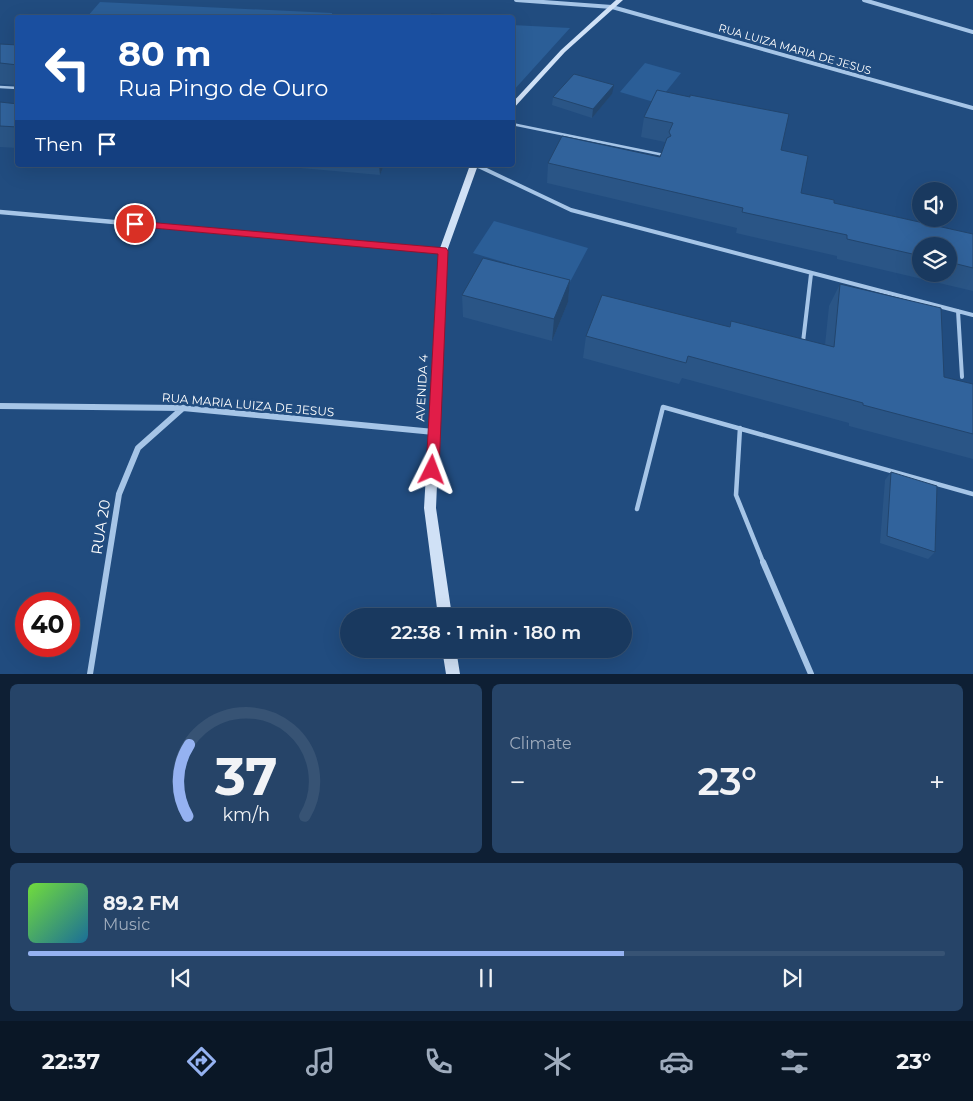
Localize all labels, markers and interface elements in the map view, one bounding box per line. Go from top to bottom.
street label: RUA LUIZA MARIA DE JESUS [717,20,873,78]
text: 80 m [118,32,212,75]
icon: left [35,35,100,100]
text: Rua Pingo de Ouro [118,75,328,102]
icon: arrive [93,130,121,158]
text: Then [35,133,83,156]
map controls [912,182,957,282]
button: sound [912,182,957,227]
pin [114,203,156,245]
icon: arrive [121,210,149,238]
button: layers [912,237,957,282]
street label: AVENIDA 4 [412,354,431,422]
street label: RUA MARIA LUIZA DE JESUS [161,389,335,420]
position arrow [405,443,457,495]
street label: RUA 20 [87,498,114,556]
speed limit sign: 40 [15,592,80,657]
text: 22:38 · 1 min · 180 m [391,621,581,644]
text: Climate [510,734,572,753]
text: 37 [213,745,277,808]
text: 23° [697,758,757,805]
text: − [510,765,526,799]
text: + [929,765,945,799]
text: km/h [222,804,270,825]
text: 89.2 FM [103,892,179,915]
text: Music [103,915,150,934]
icon: previous [167,964,195,992]
icon: pause [472,964,500,992]
icon: next [778,964,806,992]
icon: directions [184,1044,219,1079]
icon: music [303,1044,338,1079]
icon: phone [421,1044,456,1079]
icon: climate [540,1044,575,1079]
icon: car [659,1044,694,1079]
icon: filters [777,1044,812,1079]
text: 22:37 [42,1048,100,1075]
text: 23° [896,1048,931,1075]

